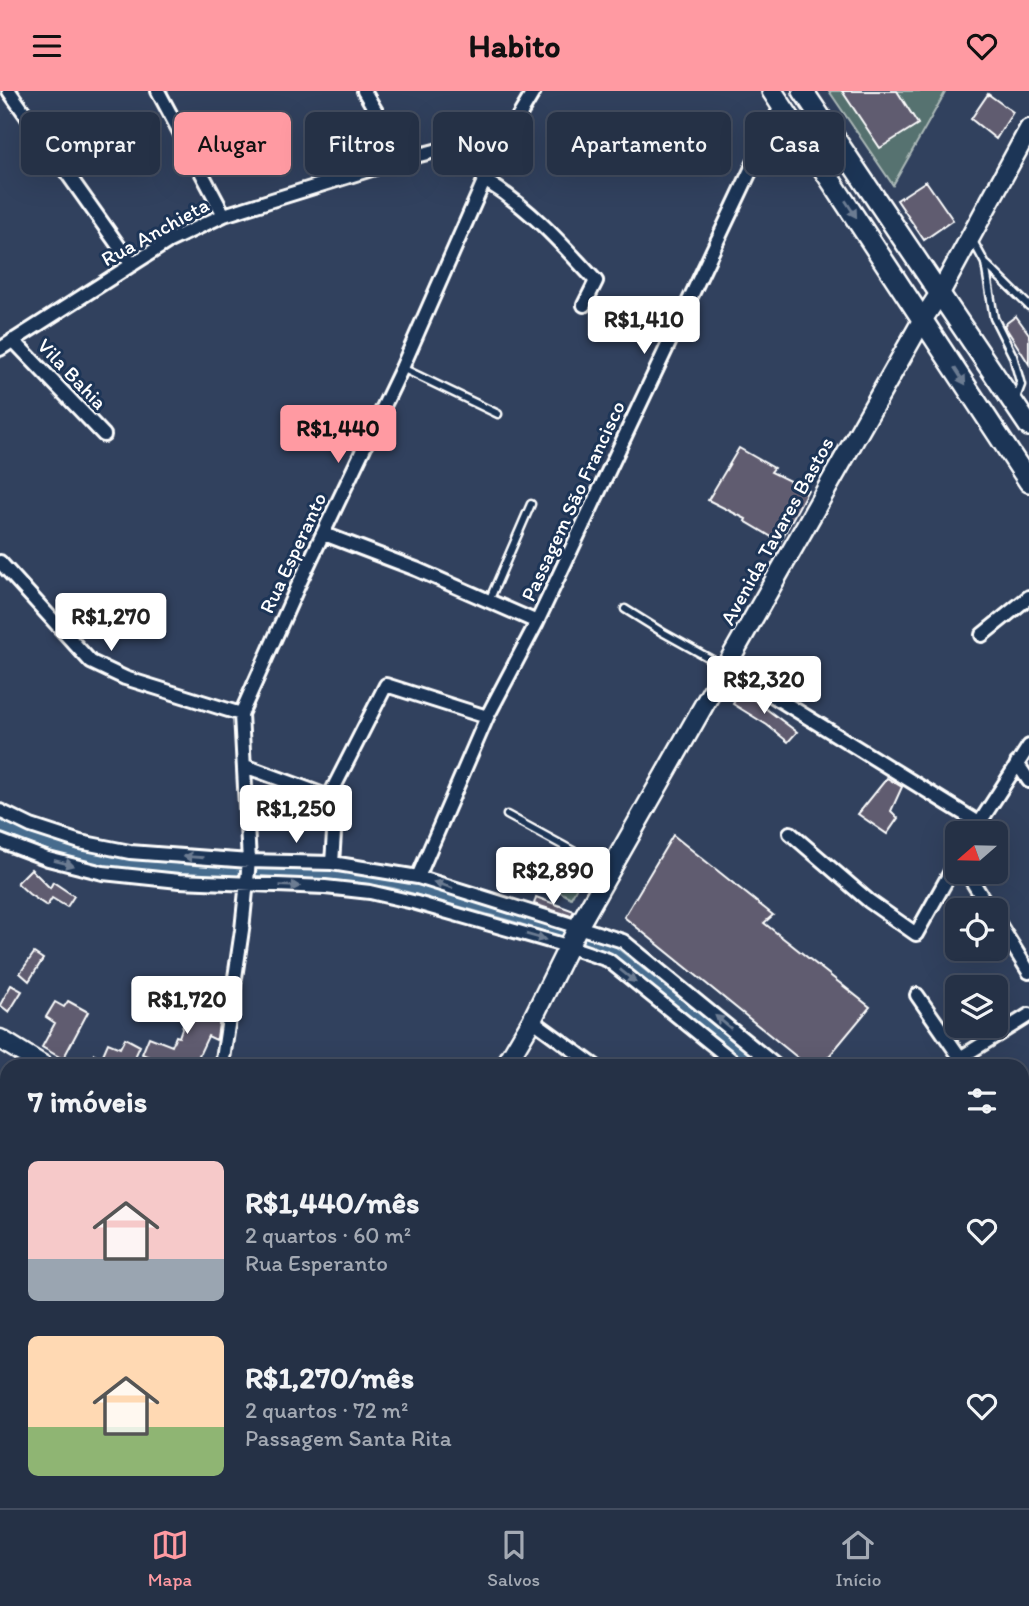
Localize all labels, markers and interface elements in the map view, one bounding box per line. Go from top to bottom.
icon: menu [28,27,66,65]
text: Habito [469,27,560,65]
icon: heart [963,27,1001,65]
chip: Comprar [21,112,160,175]
chip: Alugar [174,112,291,175]
chip: Filtros [305,112,419,175]
chip: Novo [433,112,533,175]
chip: Apartamento [547,112,731,175]
chip: Casa [745,112,844,175]
street label: Rua Anchieta [97,192,213,271]
one-way arrow [844,200,858,218]
pin: R$1,410 [579,296,709,356]
text: R$1,410 [604,305,684,333]
street label: Vila Bahia [32,333,112,414]
one-way arrow [954,366,967,386]
street label: Passagem São Francisco [515,397,630,605]
pin: R$1,440 [273,405,403,465]
text: R$1,440 [296,414,380,442]
street label: Avenida Tavares Bastos [714,432,839,629]
street label: Rua Esperanto [254,488,331,617]
pin: R$1,270 [46,594,176,653]
text: R$1,270 [71,602,151,630]
pin: R$2,320 [699,657,829,716]
text: R$2,320 [723,665,805,693]
pin: R$1,250 [231,785,361,845]
text: R$1,250 [256,794,336,822]
north arrow [945,821,1008,884]
map controls [945,821,1008,1038]
pin: R$2,890 [488,847,618,907]
one-way arrow [182,851,204,862]
text: R$2,890 [512,856,594,884]
one-way arrow [54,858,76,869]
one-way arrow [432,879,453,889]
one-way arrow [280,880,302,891]
button: locate [945,898,1008,961]
one-way arrow [526,933,547,943]
one-way arrow [618,969,636,984]
button: layers [945,975,1008,1038]
pin: R$1,720 [122,977,252,1036]
text: R$1,720 [147,985,227,1013]
one-way arrow [714,1015,732,1030]
icon: filters [963,1082,1001,1120]
text: 7 imóveis [28,1083,147,1120]
text: R$1,440/mês [245,1184,419,1221]
icon: home [84,1189,168,1273]
icon: heart [963,1212,1001,1250]
text: 2 quartos · 60 m² [245,1221,411,1249]
text: Rua Esperanto [245,1249,388,1277]
text: R$1,270/mês [245,1359,414,1396]
icon: home [84,1364,168,1448]
icon: heart [963,1387,1001,1425]
text: 2 quartos · 72 m² [245,1396,408,1424]
text: Passagem Santa Rita [245,1424,452,1452]
tab: Mapa [148,1526,192,1591]
tab: Salvos [487,1526,540,1591]
tab: Início [835,1526,881,1591]

